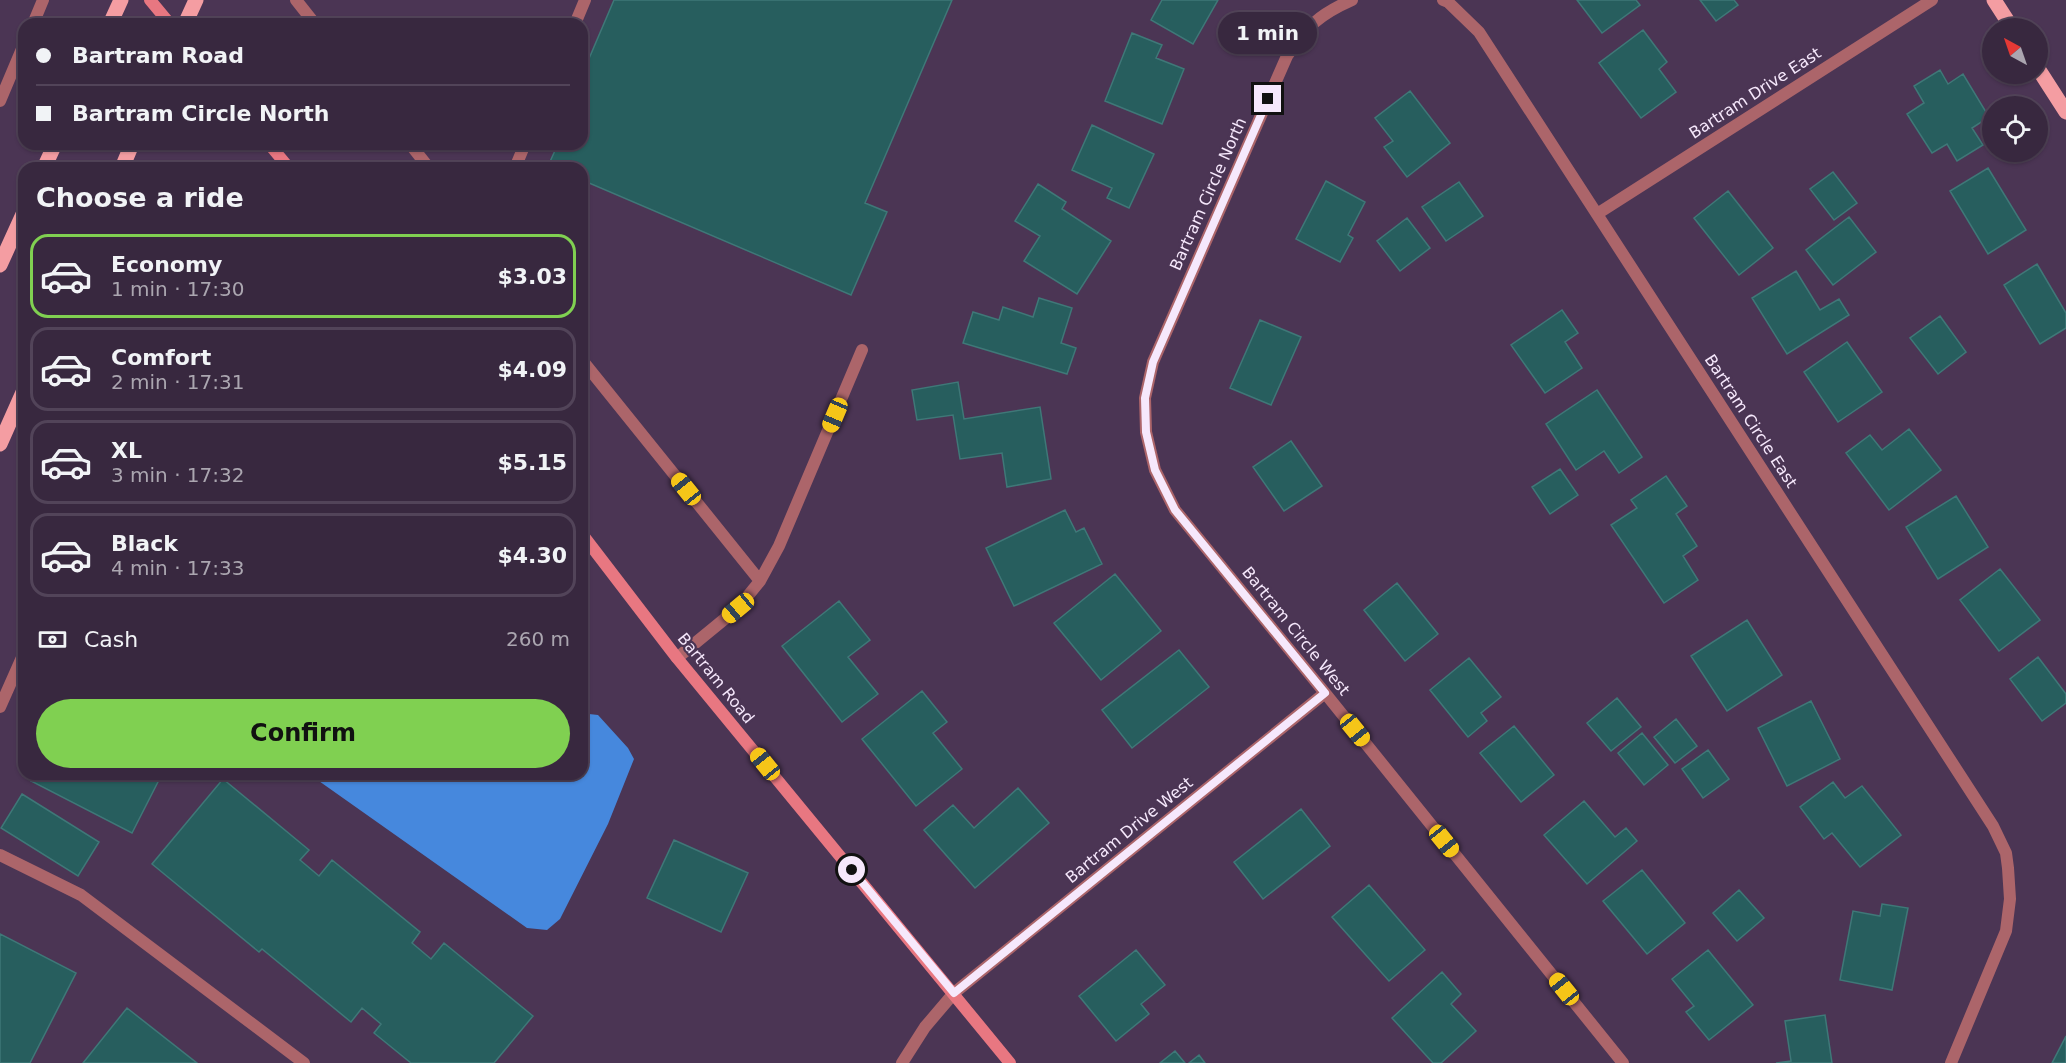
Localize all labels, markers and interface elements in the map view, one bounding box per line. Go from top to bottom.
callout: 1 min [1218,12,1318,54]
north arrow [1982,18,2048,84]
map controls [1982,18,2048,162]
text: 1 min [1236,21,1299,45]
text: Bartram Road [72,43,244,68]
street label: Bartram Drive East [1686,43,1824,143]
route end [1254,85,1281,112]
button: locate [1982,96,2048,162]
text: Bartram Circle North [72,101,330,126]
street label: Bartram Circle North [1166,115,1250,273]
text: Choose a ride [36,182,244,213]
icon: car [39,249,93,303]
text: Economy [111,252,222,277]
text: $3.03 [497,264,567,289]
text: 1 min · 17:30 [111,277,245,301]
icon: car [39,342,93,396]
text: Comfort [111,345,211,370]
street label: Bartram Circle East [1701,351,1801,491]
text: $4.09 [497,357,567,382]
text: 2 min · 17:31 [111,370,245,394]
car [820,395,850,435]
icon: car [39,435,93,489]
text: XL [111,438,142,463]
text: $5.15 [497,450,567,475]
text: 3 min · 17:32 [111,463,245,487]
car [668,469,704,509]
icon: car [39,528,93,582]
text: Black [111,531,178,556]
text: $4.30 [497,543,567,568]
text: 4 min · 17:33 [111,556,245,580]
street label: Bartram Circle West [1238,563,1354,699]
car [718,590,758,626]
icon: cash [36,623,69,656]
text: Cash [84,627,138,652]
text: 260 m [506,627,570,651]
street label: Bartram Road [674,629,758,727]
button: Confirm [36,699,570,768]
car [1337,710,1373,750]
car [747,744,783,784]
street label: Bartram Drive West [1062,773,1196,887]
car [1426,821,1462,861]
route start [838,856,865,883]
car [1546,969,1582,1009]

